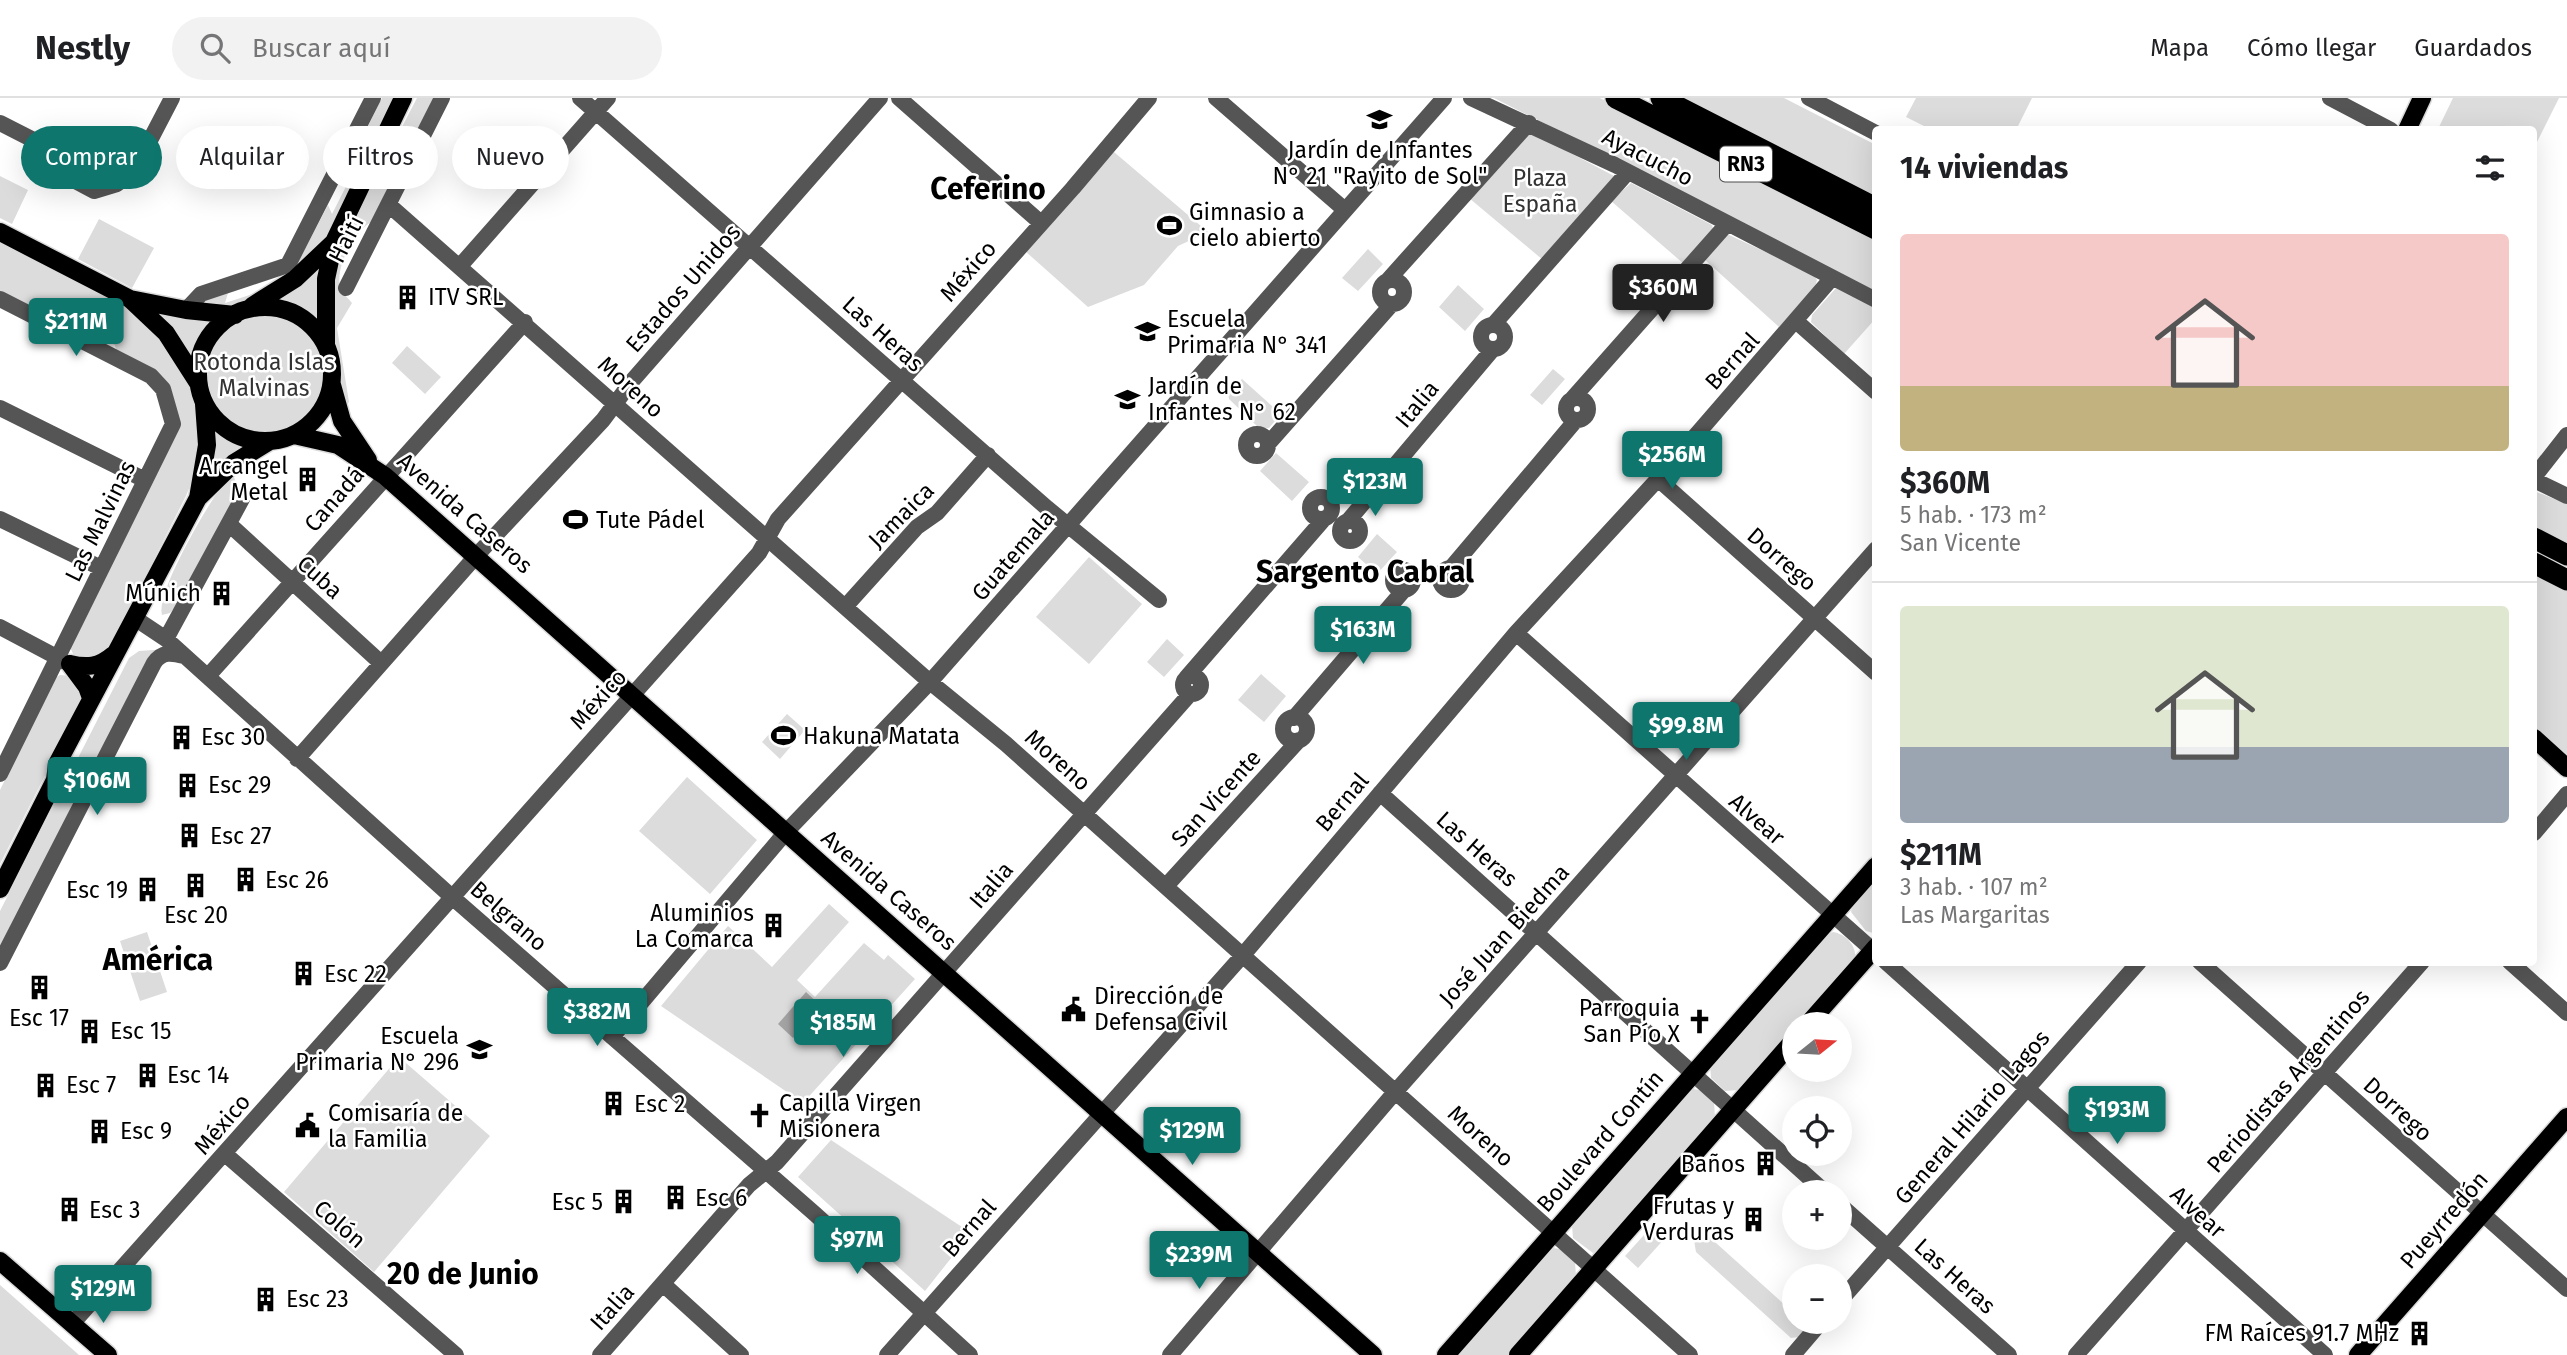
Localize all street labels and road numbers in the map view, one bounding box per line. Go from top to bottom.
street label: Ayacucho [1598,122,1698,192]
road number: RN3 [1720,146,1772,182]
street label: Haití [322,211,370,267]
street label: Estados Unidos [620,218,746,358]
street label: México [934,235,1002,307]
street label: Las Heras [837,290,929,378]
street label: Bernal [1699,326,1765,396]
street label: Moreno [592,350,670,424]
street label: Italia [1389,375,1445,433]
street label: Avenida Caseros [392,447,538,579]
street label: Las Malvinas [59,456,141,586]
street label: Canadá [298,461,370,537]
street label: Jamaica [862,476,940,554]
street label: Guatemala [966,504,1060,606]
street label: Dorrego [1742,521,1822,597]
street label: Cuba [291,549,349,605]
street label: México [564,663,632,735]
street label: Moreno [1019,723,1097,797]
street label: San Vicente [1165,744,1267,852]
street label: Bernal [1309,767,1375,837]
street label: Alvear [1723,787,1791,851]
street label: Las Heras [1431,805,1523,893]
street label: Avenida Caseros [816,824,962,956]
street label: Italia [963,856,1019,914]
street label: José Juan Biedma [1433,858,1575,1012]
street label: Belgrano [465,875,553,957]
street label: Periodistas Argentinos [2201,984,2375,1178]
street label: General Hilario Lagos [1889,1024,2055,1210]
street label: Boulevard Contín [1531,1064,1669,1218]
street label: Dorrego [2358,1071,2438,1147]
street label: México [188,1088,256,1160]
street label: Moreno [1442,1099,1520,1173]
street label: Pueyrredón [2394,1165,2494,1275]
street label: Alvear [2165,1180,2231,1244]
street label: Bernal [936,1193,1002,1263]
street label: Colón [308,1194,372,1254]
street label: Las Heras [1909,1232,2001,1320]
street label: Italia [584,1278,640,1336]

